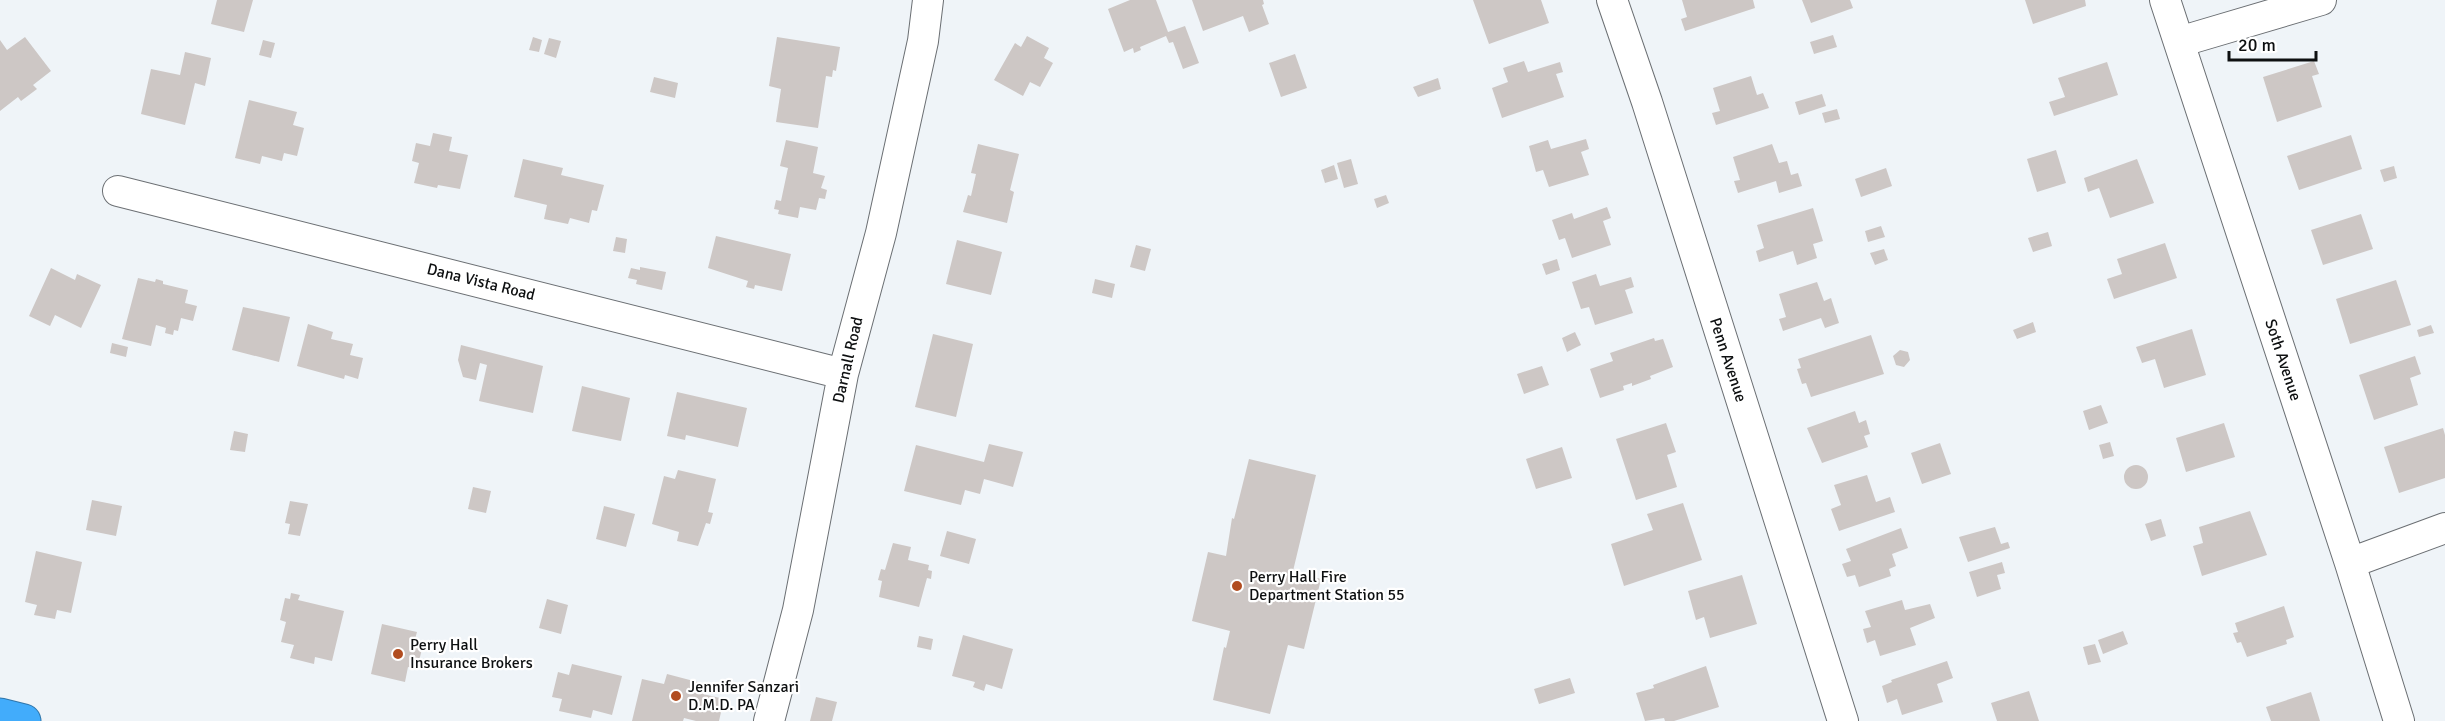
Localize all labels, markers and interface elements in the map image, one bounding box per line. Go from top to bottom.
scale bar [2229,24,2316,62]
text: 20 m [2238,34,2276,56]
street label: Dana Vista Road [425,259,537,305]
street label: Darnall Road [828,315,868,405]
street label: Penn Avenue [1705,315,1751,405]
street label: Soth Avenue [2260,317,2306,403]
place label: Perry Hall Fire Department Station 55 [1249,567,1405,605]
marker: Perry Hall Fire Department Station 55 [1230,579,1244,593]
place label: Perry Hall Insurance Brokers [410,635,533,673]
marker: Perry Hall Insurance Brokers [391,647,405,661]
place label: Jennifer Sanzari D.M.D. PA [688,677,799,715]
marker: Jennifer Sanzari D.M.D. PA [669,689,683,703]

